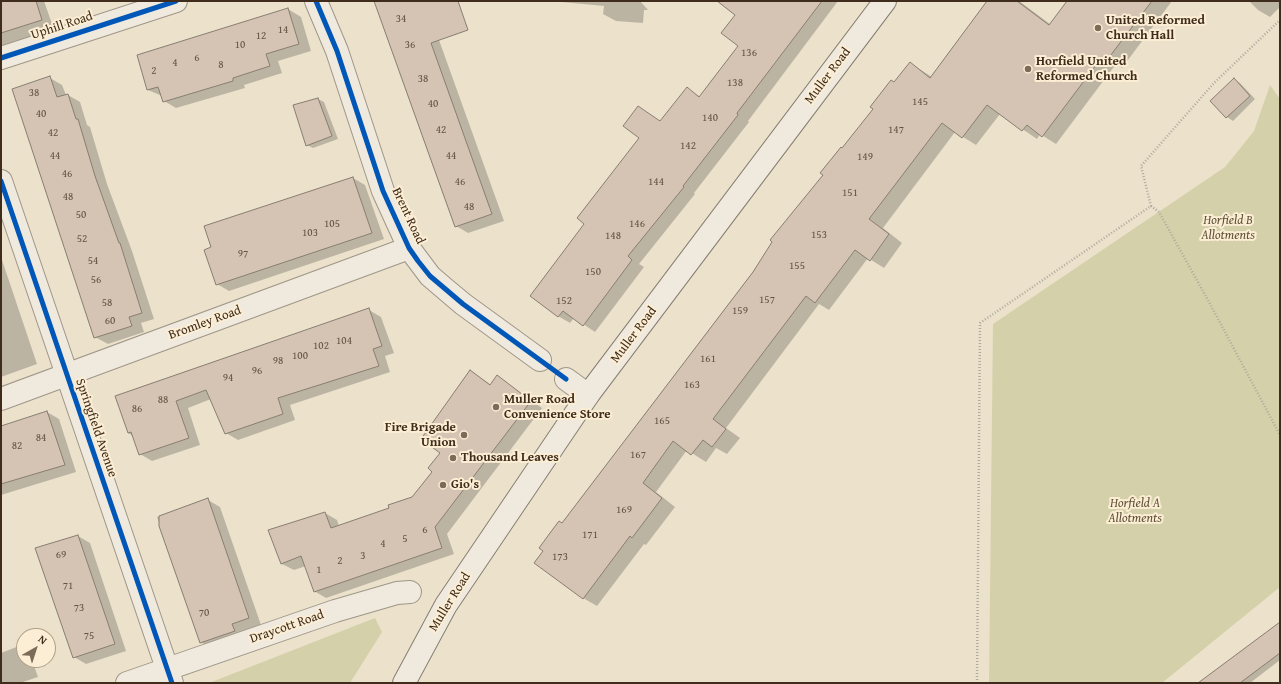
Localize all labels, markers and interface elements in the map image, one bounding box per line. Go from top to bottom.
street label: Uphill Road [29,9,95,43]
house number: 34 [396,12,406,26]
place label: United Reformed Church Hall [1106,13,1205,44]
house number: 14 [278,23,288,37]
marker: United Reformed Church Hall [1093,23,1103,33]
house number: 12 [256,29,266,43]
house number: 10 [235,38,245,52]
house number: 36 [405,38,415,52]
street label: Muller Road [802,45,854,107]
house number: 136 [741,46,757,60]
house number: 6 [194,51,200,65]
place label: Horfield United Reformed Church [1036,54,1137,85]
house number: 4 [172,56,178,70]
house number: 8 [218,58,224,72]
house number: 2 [151,64,157,78]
marker: Horfield United Reformed Church [1023,64,1033,74]
house number: 38 [418,72,428,86]
house number: 138 [727,76,743,90]
house number: 38 [29,86,39,100]
house number: 145 [912,95,928,109]
house number: 40 [428,97,438,111]
house number: 40 [36,107,46,121]
house number: 140 [702,111,718,125]
house number: 42 [436,123,446,137]
house number: 147 [888,123,904,137]
house number: 42 [48,126,58,140]
house number: 142 [680,139,696,153]
house number: 44 [50,149,60,163]
house number: 44 [446,149,456,163]
house number: 149 [857,150,873,164]
house number: 46 [62,167,72,181]
house number: 46 [455,175,465,189]
house number: 144 [648,175,664,189]
street label: Brent Road [388,185,428,247]
house number: 151 [842,186,858,200]
house number: 48 [63,190,73,204]
house number: 48 [464,200,474,214]
house number: 50 [76,208,86,222]
park label: Horfield B Allotments [1201,213,1255,244]
house number: 105 [324,217,340,231]
house number: 146 [629,217,645,231]
house number: 103 [302,226,318,240]
house number: 153 [811,228,827,242]
house number: 148 [605,229,621,243]
house number: 52 [77,232,87,246]
house number: 97 [238,247,248,261]
house number: 54 [88,254,98,268]
house number: 155 [789,259,805,273]
house number: 150 [585,265,601,279]
house number: 56 [91,273,101,287]
house number: 157 [759,293,775,307]
house number: 152 [556,294,572,308]
house number: 58 [102,296,112,310]
street label: Bromley Road [167,303,243,343]
street label: Muller Road [608,304,660,366]
house number: 159 [732,304,748,318]
house number: 60 [105,314,115,328]
house number: 104 [336,334,352,348]
house number: 102 [313,339,329,353]
house number: 100 [292,349,308,363]
house number: 161 [700,352,716,366]
house number: 98 [273,354,283,368]
house number: 96 [252,364,262,378]
house number: 94 [223,371,233,385]
street label: Springfield Avenue [72,377,120,479]
house number: 163 [684,378,700,392]
place label: Muller Road Convenience Store [504,392,611,423]
house number: 88 [158,393,168,407]
house number: 86 [132,402,142,416]
marker: Muller Road Convenience Store [491,402,501,412]
house number: 165 [654,414,670,428]
place label: Fire Brigade Union [385,420,456,451]
marker: Fire Brigade Union [459,430,469,440]
house number: 84 [36,431,46,445]
house number: 82 [12,439,22,453]
house number: 167 [630,448,646,462]
place label: Thousand Leaves [461,450,559,466]
marker: Thousand Leaves [448,453,458,463]
place label: Gio's [451,477,479,493]
marker: Gio's [438,480,448,490]
park label: Horfield A Allotments [1108,496,1162,527]
house number: 169 [616,503,632,517]
house number: 6 [422,523,428,537]
house number: 171 [582,528,598,542]
house number: 5 [402,532,408,546]
house number: 4 [380,537,386,551]
house number: 69 [56,548,66,562]
house number: 3 [360,549,366,563]
house number: 173 [552,550,568,564]
house number: 2 [337,554,343,568]
house number: 1 [316,563,322,577]
street label: Muller Road [426,570,474,634]
house number: 71 [63,579,73,593]
house number: 73 [74,601,84,615]
house number: 70 [199,606,209,620]
street label: Draycott Road [248,607,326,647]
north arrow [16,628,56,668]
house number: 75 [84,629,94,643]
text: N [35,631,51,648]

